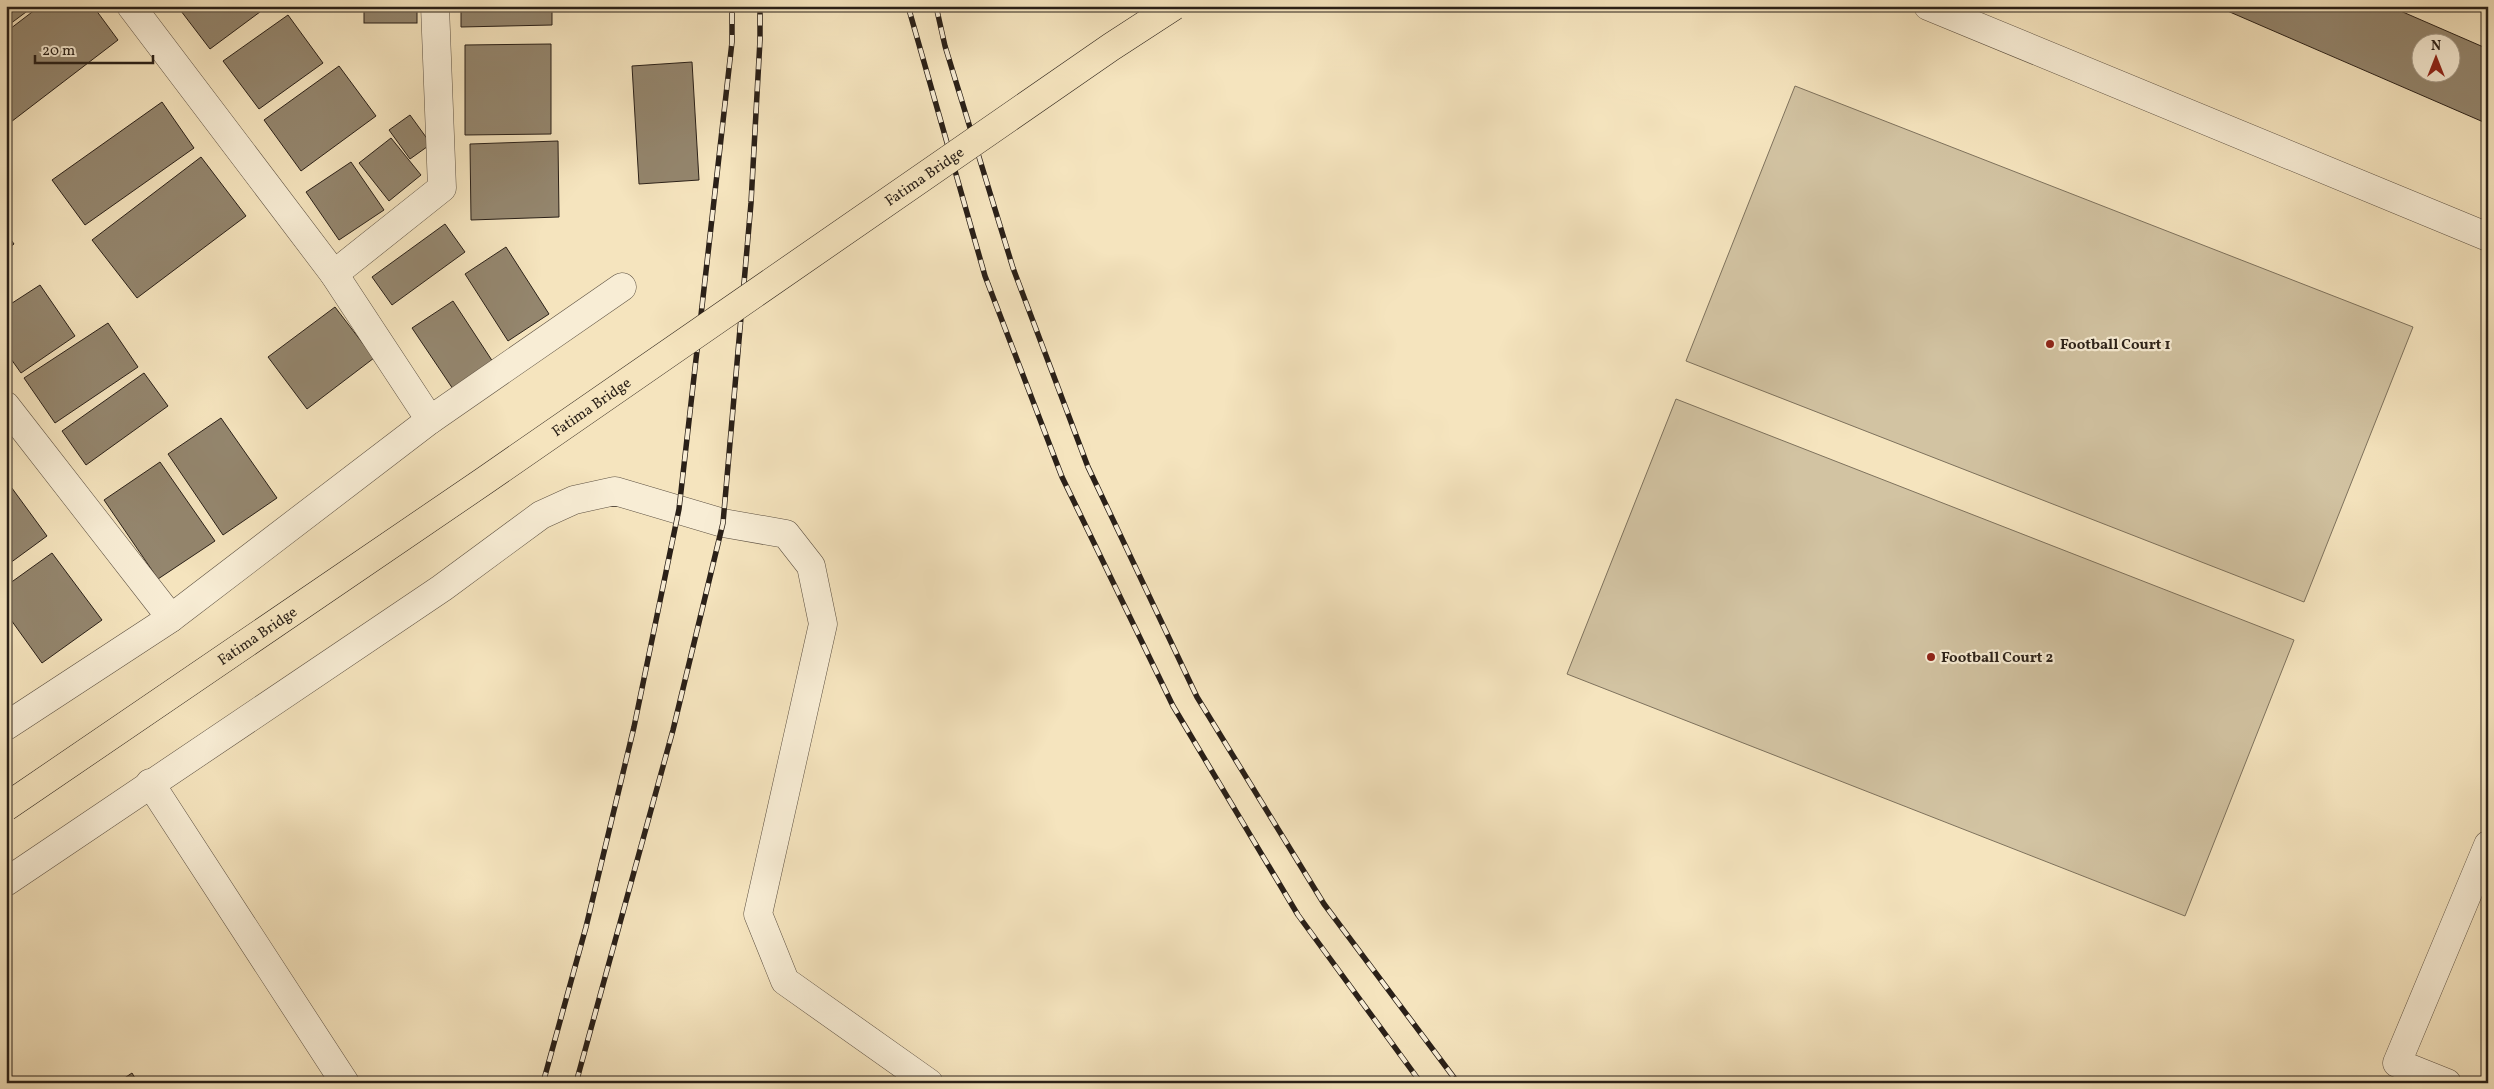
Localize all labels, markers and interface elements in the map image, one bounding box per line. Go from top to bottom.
scale bar [35,32,152,64]
north arrow [2412,32,2462,82]
text: N [2431,37,2441,56]
text: 20 m [42,41,75,62]
street label: Fatima Bridge [881,143,969,212]
place label: Football Court 1 [2060,335,2170,356]
marker: Football Court 1 [2044,338,2056,350]
street label: Fatima Bridge [548,373,636,443]
street label: Fatima Bridge [214,602,302,672]
place label: Football Court 2 [1941,648,2053,669]
marker: Football Court 2 [1925,651,1937,663]

